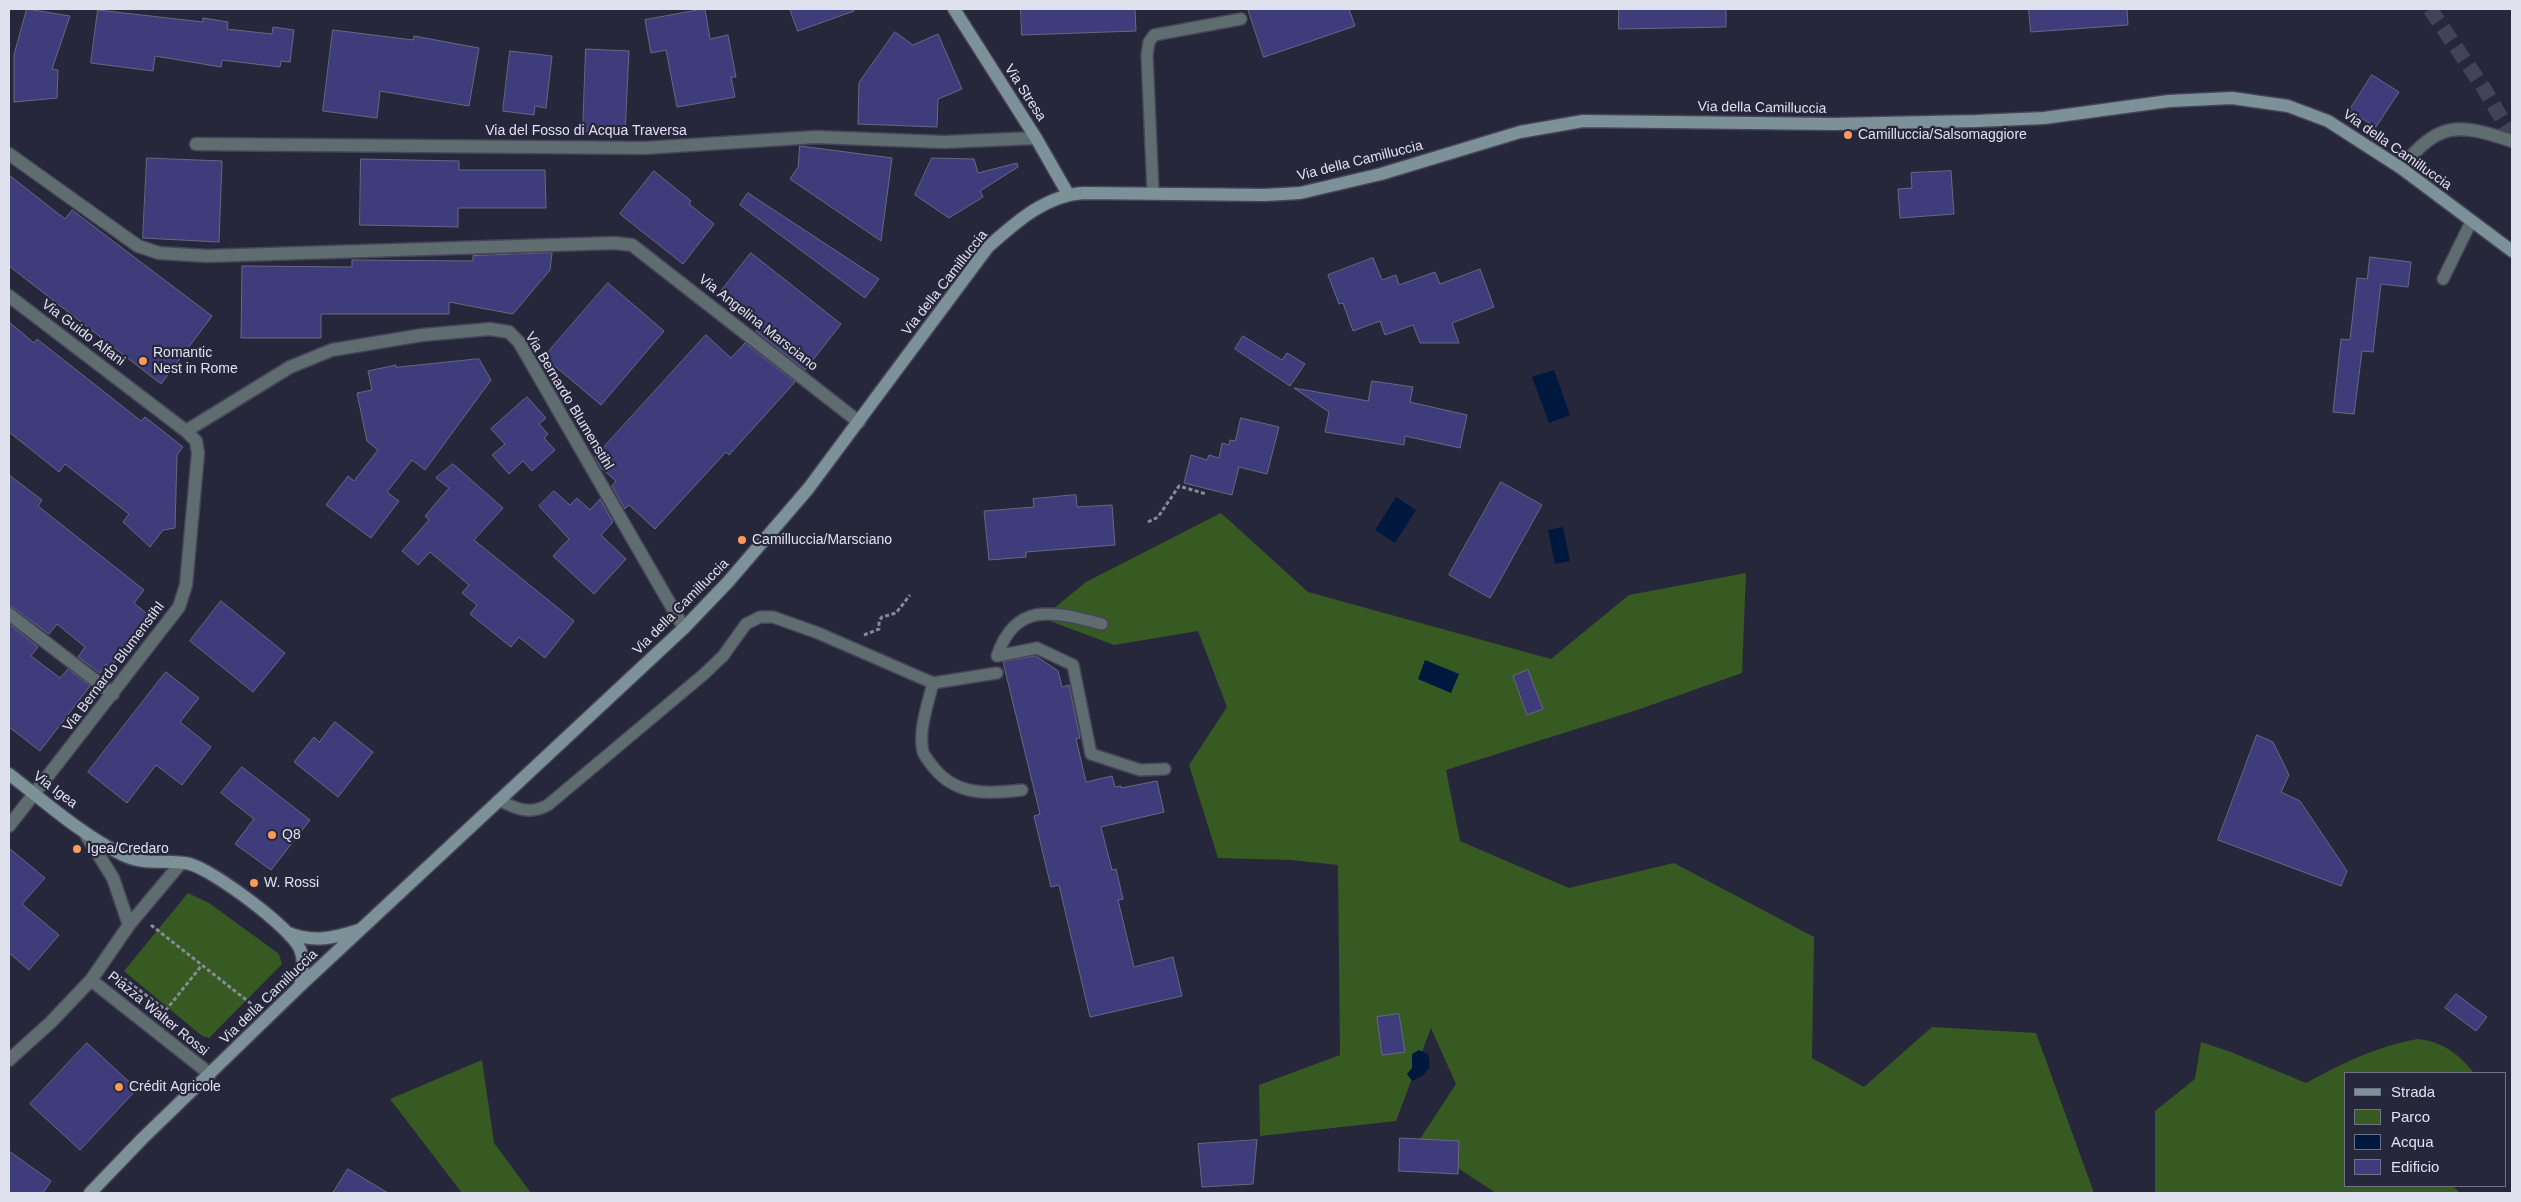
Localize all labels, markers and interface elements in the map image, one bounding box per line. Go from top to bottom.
street label: Via Stresa [1000,61,1050,125]
street label: Via della Camilluccia [1697,98,1827,118]
street label: Via della Camilluccia [2339,106,2455,194]
street label: Via del Fosso di Acqua Traversa [485,123,687,139]
place label: Camilluccia/Salsomaggiore [1858,127,2027,143]
marker: Camilluccia/Salsomaggiore [1842,129,1854,141]
street label: Via della Camilluccia [1295,137,1425,185]
street label: Via della Camilluccia [899,227,991,339]
street label: Via Angelina Marsciano [695,271,821,375]
street label: Via Guido Alfani [38,296,128,370]
street label: Via Bernardo Blumenstihl [521,329,617,473]
place label: Romantic Nest in Rome [153,345,238,378]
marker: Romantic Nest in Rome [137,355,149,367]
place label: Camilluccia/Marsciano [752,532,892,548]
marker: Camilluccia/Marsciano [736,534,748,546]
street label: Via della Camilluccia [629,555,733,659]
street label: Via Bernardo Blumenstihl [60,599,168,735]
street label: Via Igea [30,768,80,812]
place label: Q8 [282,827,301,843]
marker: Q8 [266,829,278,841]
place label: Igea/Credaro [87,841,169,857]
marker: Igea/Credaro [71,843,83,855]
place label: W. Rossi [264,875,319,891]
marker: W. Rossi [248,877,260,889]
street label: Via della Camilluccia [217,946,321,1048]
street label: Piazza Walter Rossi [104,968,212,1060]
legend [2344,1072,2506,1187]
place label: Crédit Agricole [129,1079,221,1095]
marker: Crédit Agricole [113,1081,125,1093]
text: Strada [2391,1083,2435,1100]
text: Parco [2391,1108,2430,1125]
text: Acqua [2391,1133,2434,1150]
text: Edificio [2391,1158,2439,1175]

